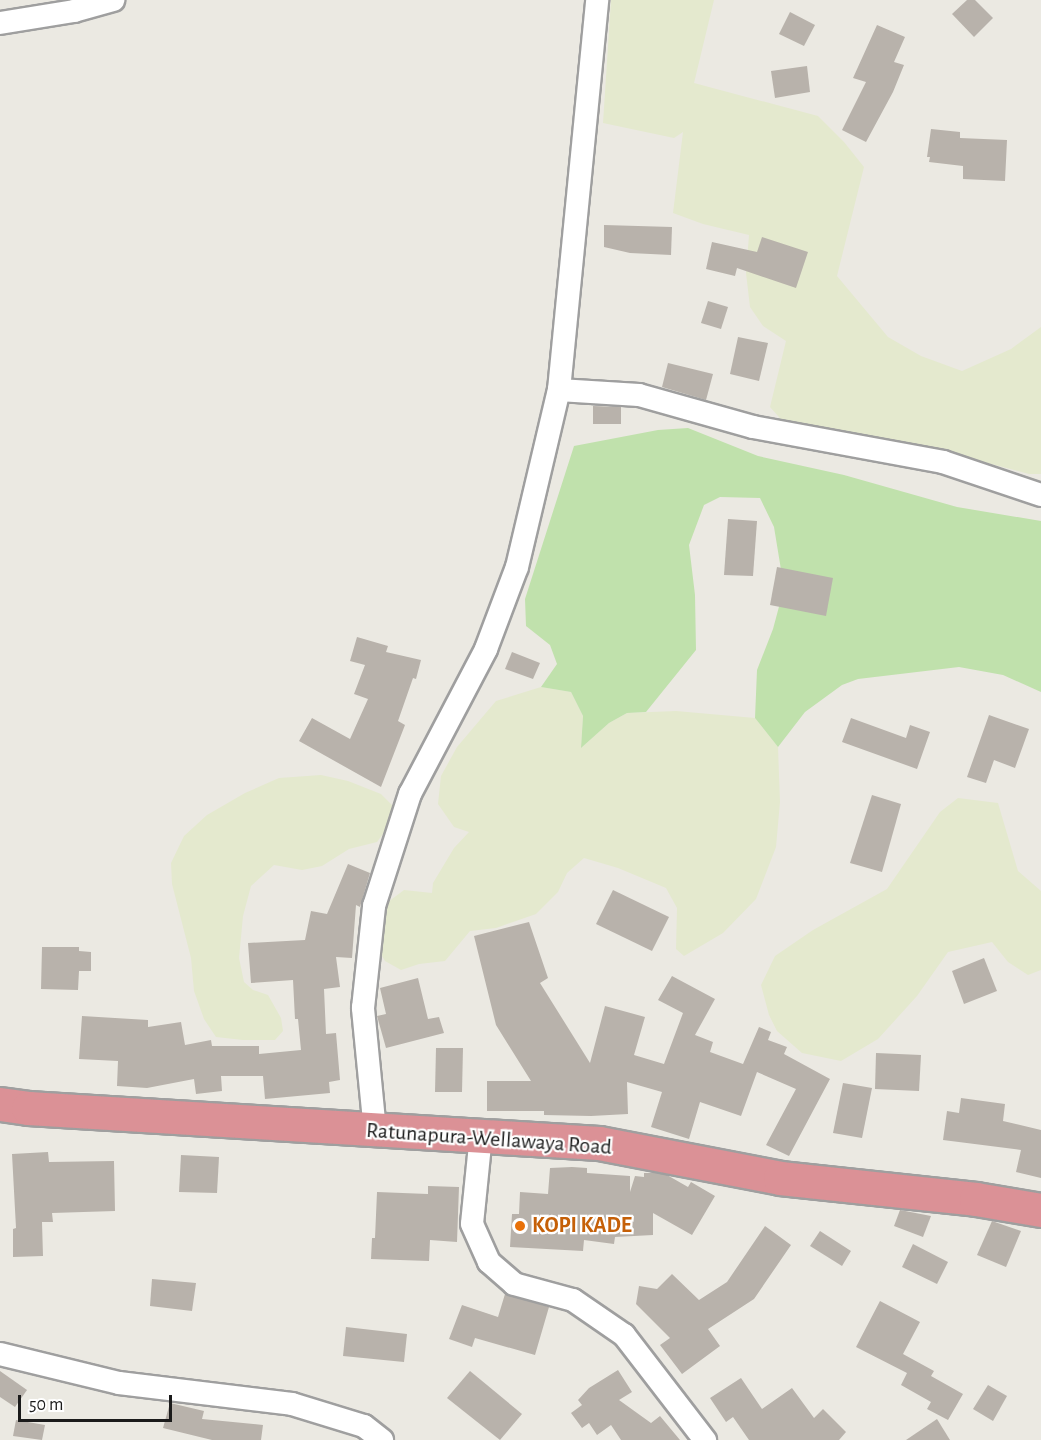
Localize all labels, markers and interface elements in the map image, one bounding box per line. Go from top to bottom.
street label: Ratunapura-Wellawaya Road [365,1117,613,1161]
place label: KOPI KADE [532,1213,632,1239]
marker: KOPI KADE [513,1219,527,1233]
scale bar [21,1383,176,1421]
text: 50 m [29,1396,63,1414]

